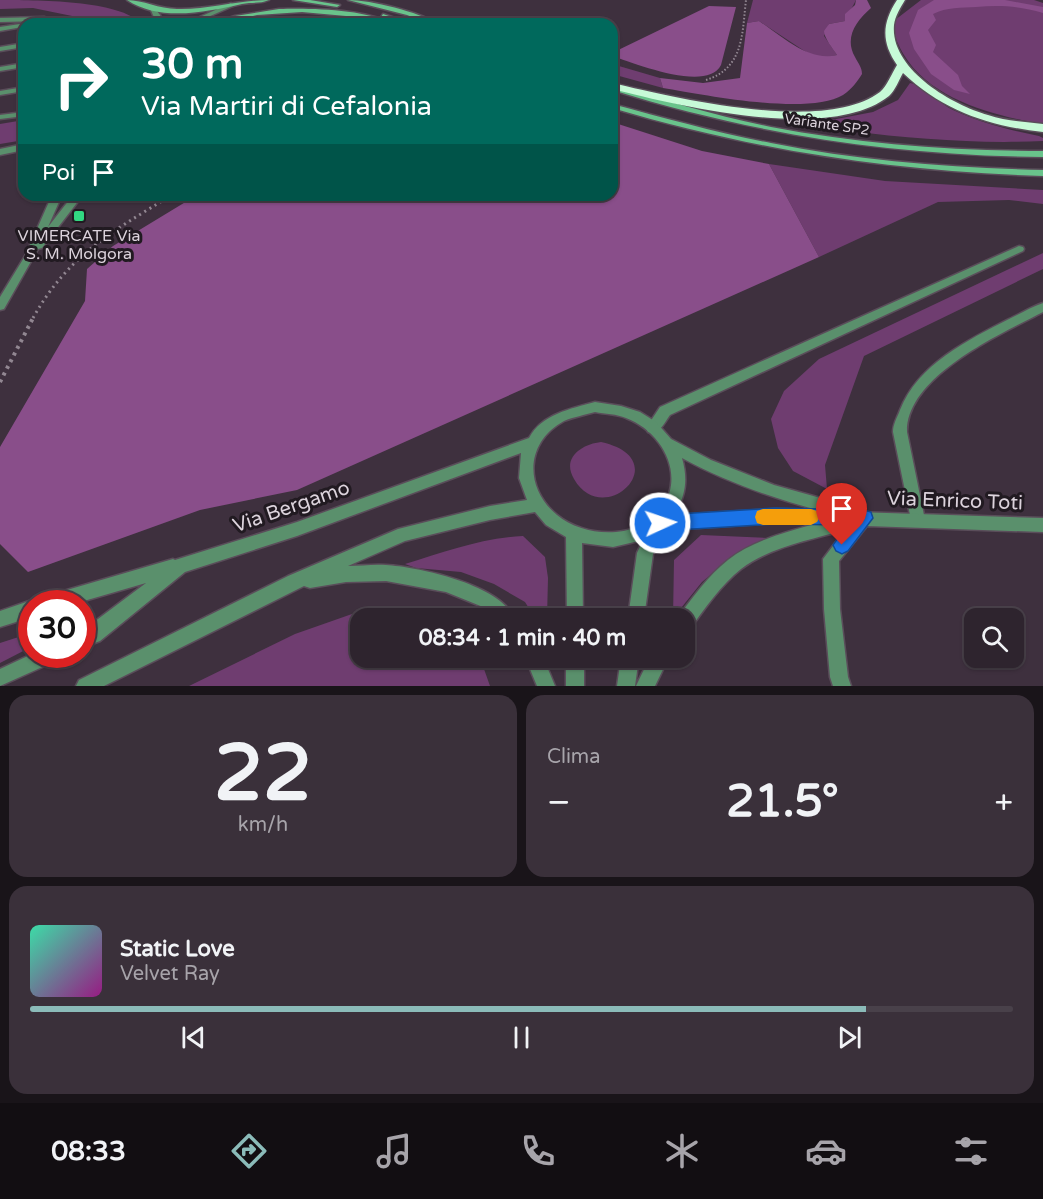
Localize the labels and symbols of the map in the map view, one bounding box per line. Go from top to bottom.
street label: Variante SP2 [783,110,870,139]
marker: VIMERCATE Via S. M. Molgora [72,209,86,223]
place label: VIMERCATE Via S. M. Molgora [18,226,140,264]
street label: Via Bergamo [230,476,353,538]
pin [816,483,867,545]
street label: Via Enrico Toti [887,487,1023,515]
position arrow [628,491,692,555]
speed limit sign: 30 [18,590,96,668]

